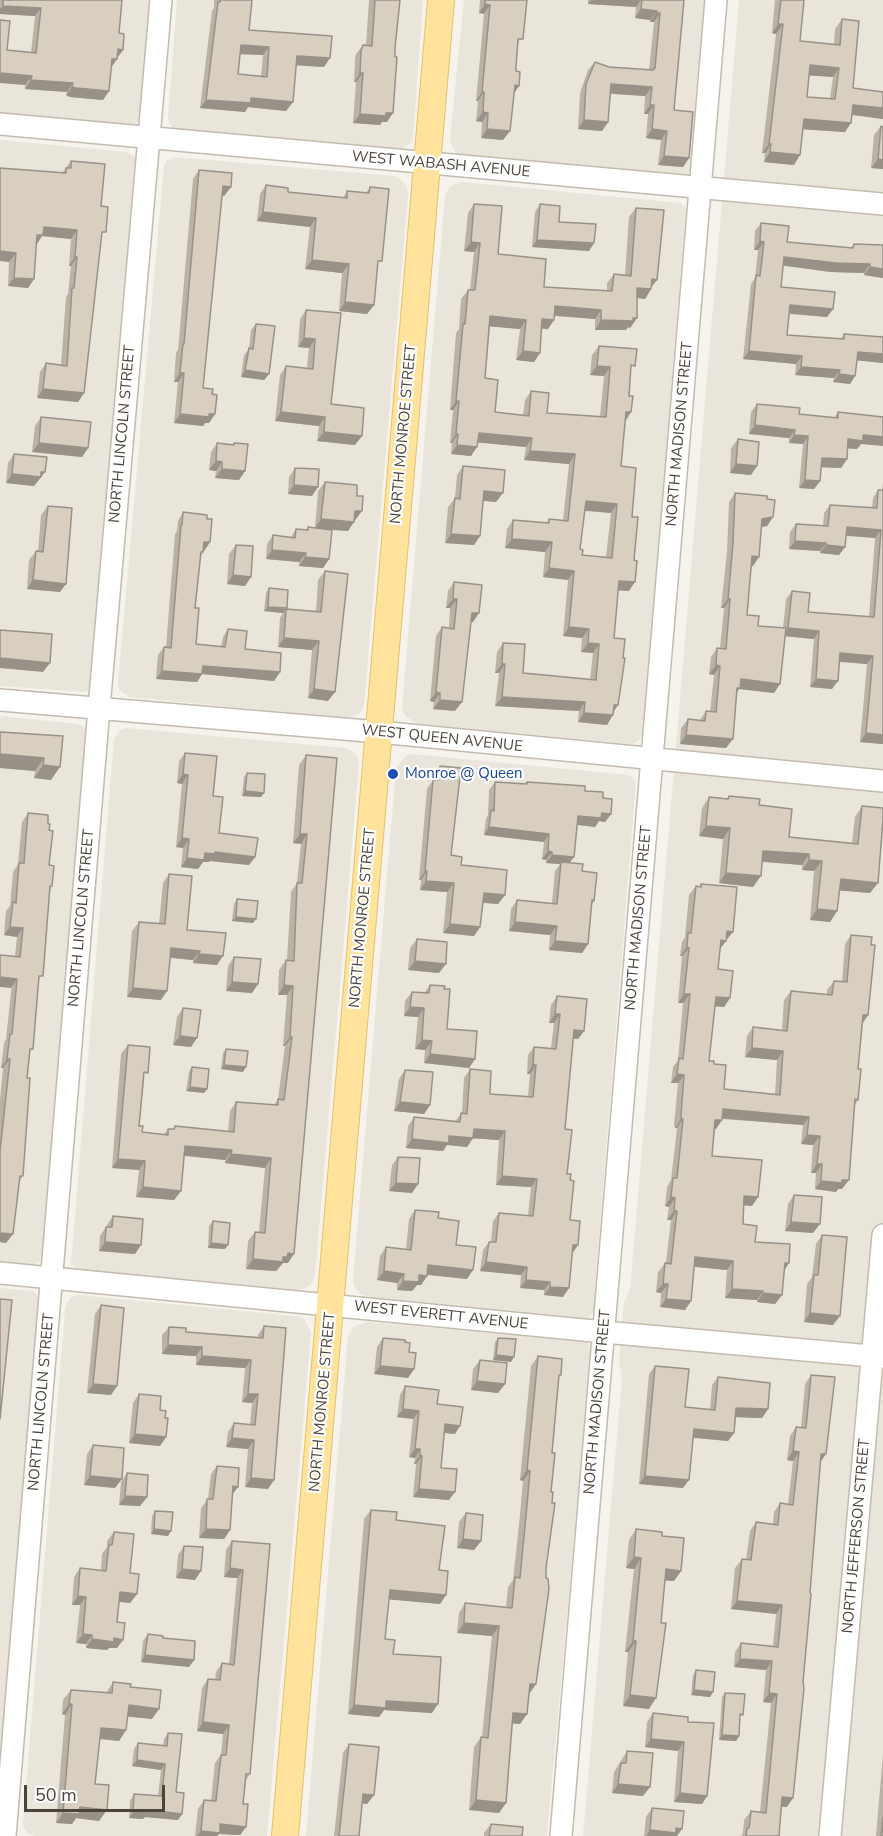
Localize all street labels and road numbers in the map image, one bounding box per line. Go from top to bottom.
street label: WEST WABASH AVENUE [351,148,531,182]
street label: NORTH MADISON STREET [663,341,697,527]
street label: NORTH MONROE STREET [387,343,421,525]
street label: NORTH LINCOLN STREET [106,344,140,524]
street label: WEST QUEEN AVENUE [361,722,523,756]
street label: NORTH MADISON STREET [622,825,656,1011]
street label: NORTH MONROE STREET [346,827,380,1009]
street label: NORTH LINCOLN STREET [65,828,99,1008]
street label: WEST EVERETT AVENUE [353,1298,529,1334]
street label: NORTH MADISON STREET [581,1309,615,1495]
street label: NORTH MONROE STREET [306,1311,340,1493]
street label: NORTH LINCOLN STREET [25,1312,59,1492]
street label: NORTH JEFFERSON STREET [840,1438,874,1634]

